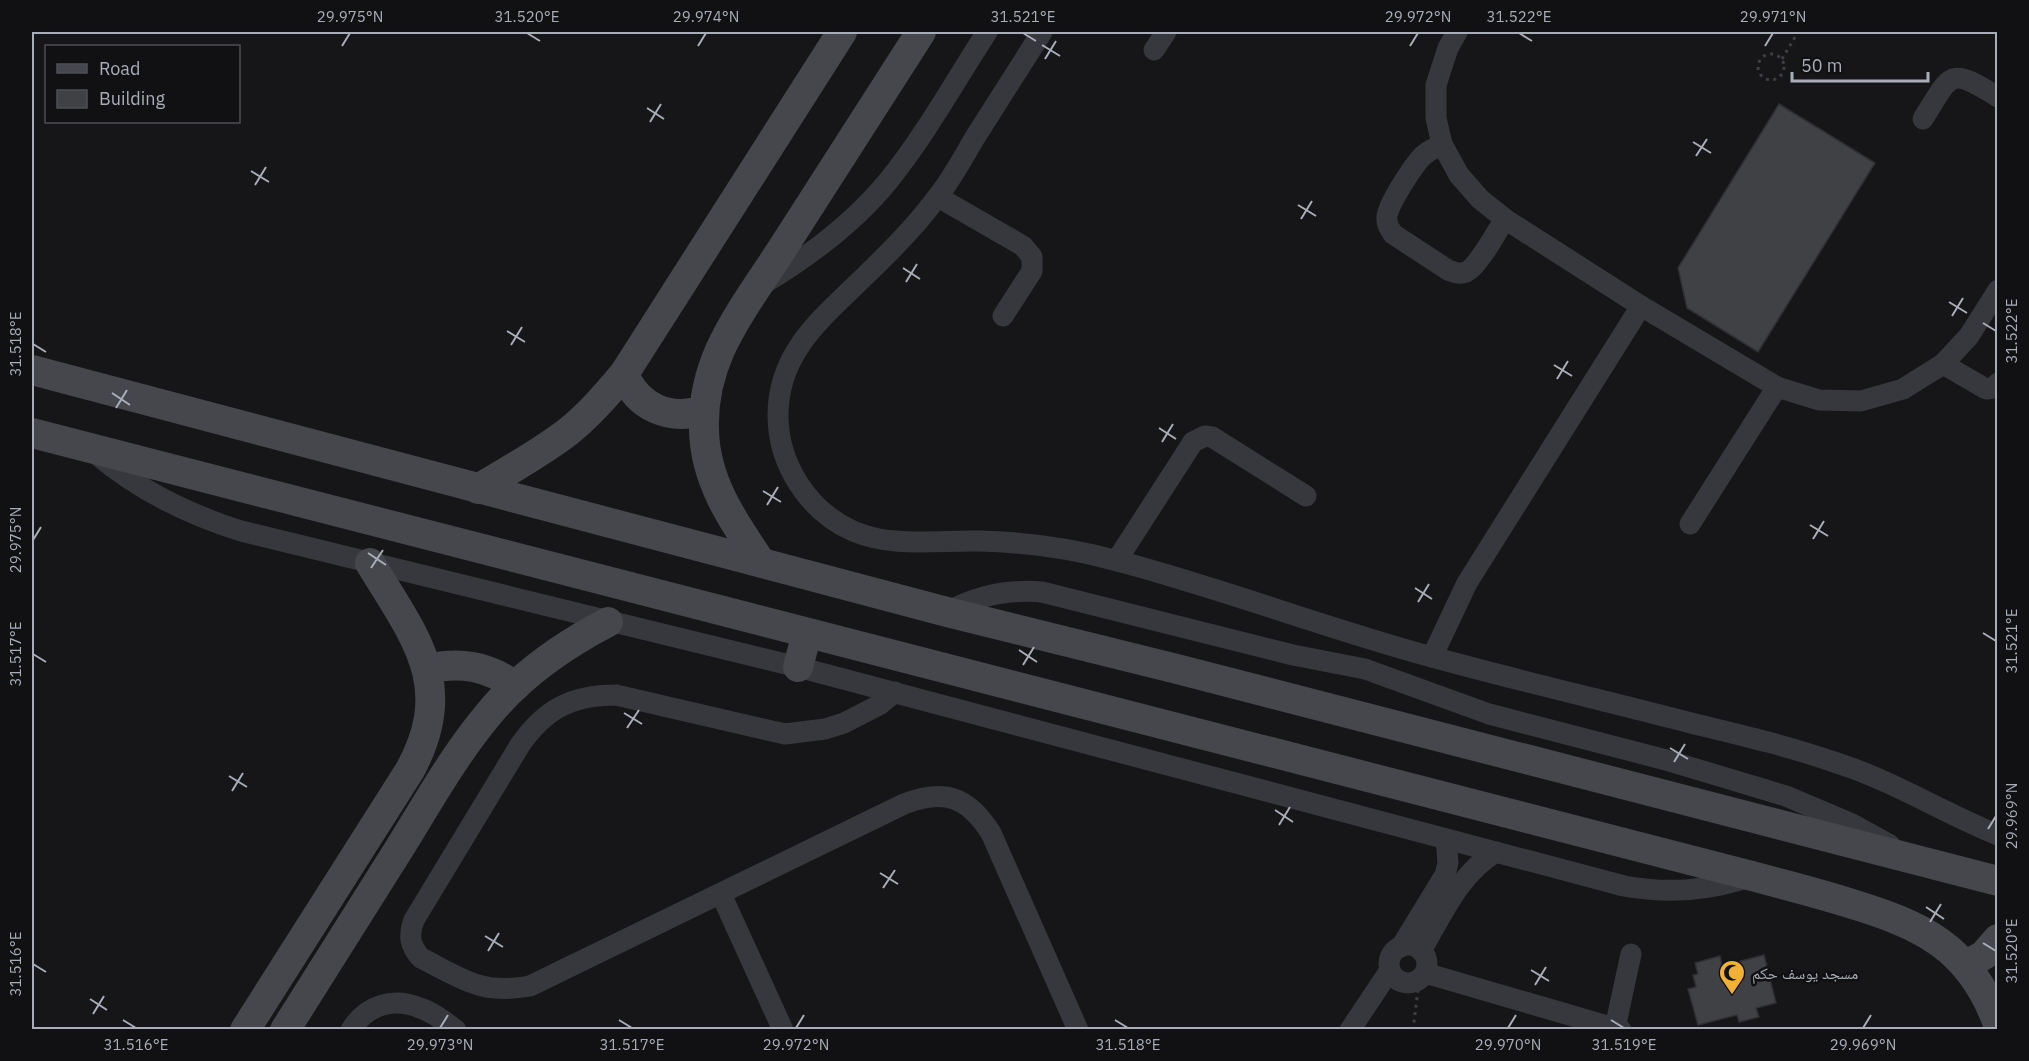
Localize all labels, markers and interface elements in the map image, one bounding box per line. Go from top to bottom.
text: 29.975°N [317,7,383,26]
text: 31.520°E [495,7,559,26]
text: 29.974°N [673,7,739,26]
text: 31.521°E [991,7,1055,26]
text: 29.972°N [1385,7,1451,26]
text: 31.522°E [1487,7,1551,26]
text: 29.971°N [1740,7,1806,26]
legend [45,45,240,123]
scale bar [1792,45,1928,83]
text: 50 m [1801,54,1843,77]
text: Road [99,57,140,80]
text: Building [99,87,166,110]
text: 31.522°E [2002,299,2021,363]
text: 31.518°E [6,312,25,376]
text: 29.975°N [6,507,25,573]
text: 31.521°E [2002,609,2021,673]
text: 31.517°E [6,622,25,686]
text: 29.969°N [2002,783,2021,849]
text: 31.520°E [2002,919,2021,983]
text: 31.516°E [6,932,25,996]
mosque icon: مسجد يوسف حكم [1717,958,1747,996]
place label: مسجد يوسف حكم [1752,963,1858,984]
text: 31.516°E [104,1035,168,1054]
text: 29.973°N [407,1035,473,1054]
text: 31.517°E [600,1035,664,1054]
text: 29.972°N [763,1035,829,1054]
text: 31.518°E [1096,1035,1160,1054]
text: 29.970°N [1475,1035,1541,1054]
text: 31.519°E [1592,1035,1656,1054]
text: 29.969°N [1830,1035,1896,1054]

